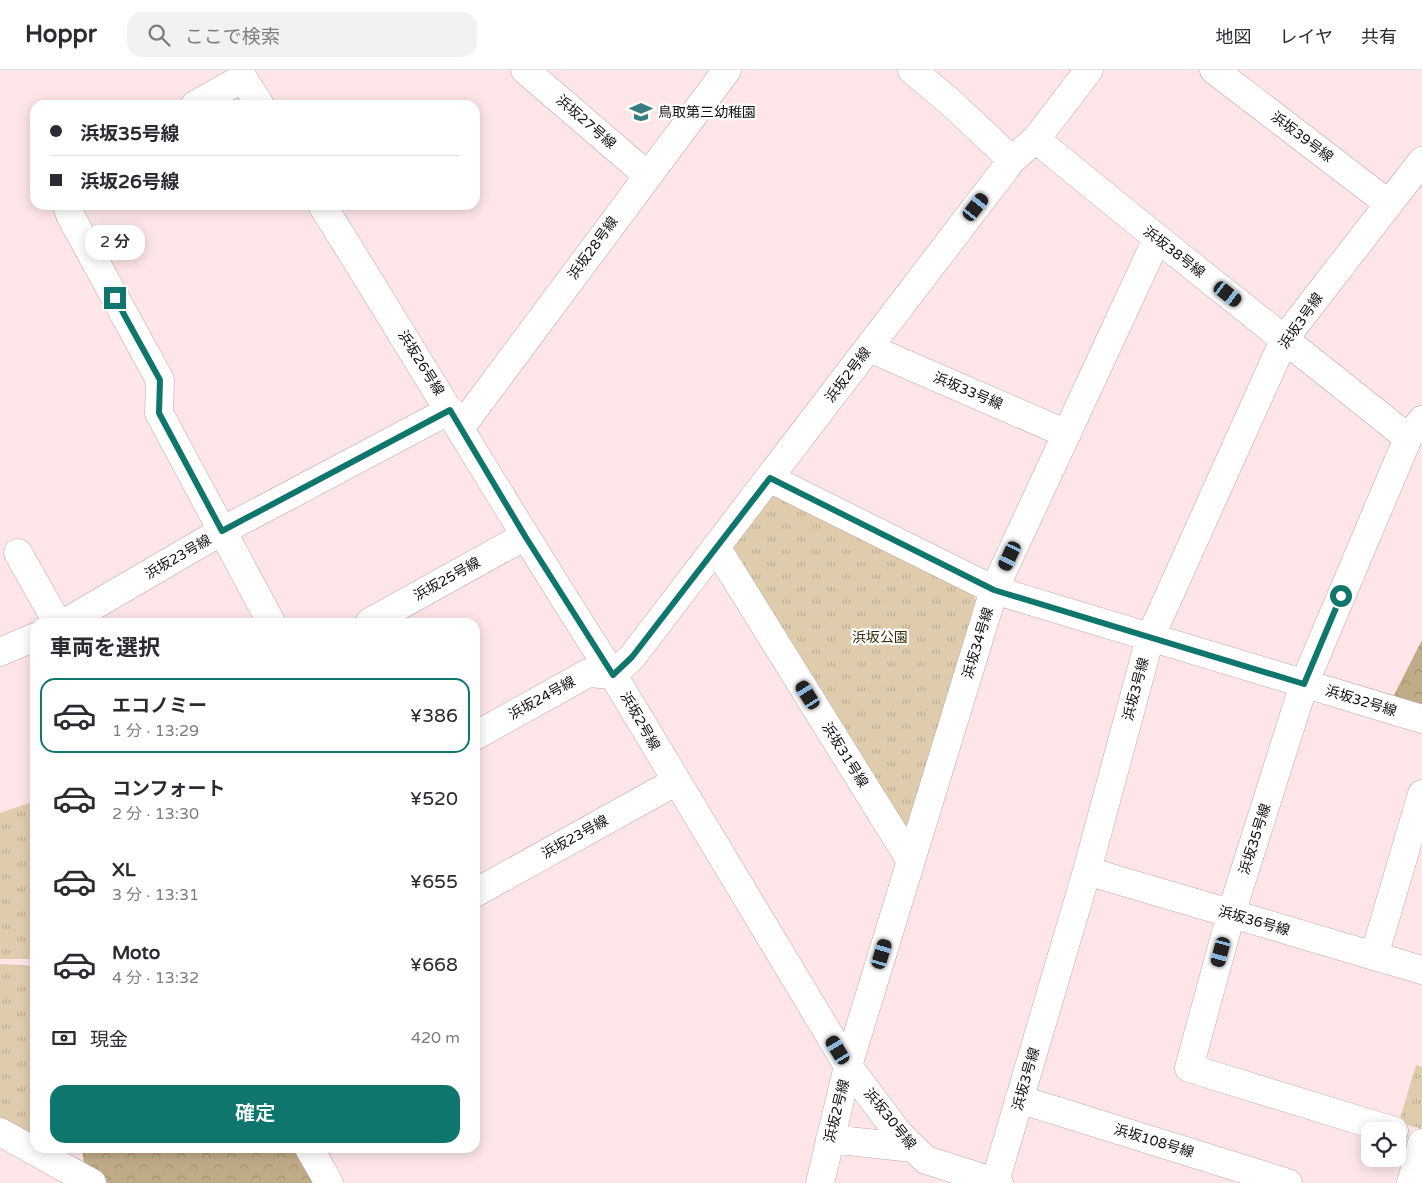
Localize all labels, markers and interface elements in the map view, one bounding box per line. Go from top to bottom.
search box [127,12,477,57]
text: Hoppr [25,20,97,49]
icon: search [145,21,173,49]
text: ここで検索 [185,26,280,48]
text: 地図 [1216,26,1252,48]
text: レイヤ [1280,26,1333,48]
text: 共有 [1361,26,1397,48]
street label: 浜坂27号線 [553,91,619,153]
school or university icon: 鳥取第三幼稚園 [628,99,654,125]
place label: 鳥取第三幼稚園 [658,104,756,121]
street label: 浜坂39号線 [1267,108,1337,166]
text: 浜坂35号線 [80,123,180,145]
text: 浜坂26号線 [80,171,180,193]
car [960,191,991,223]
street label: 浜坂28号線 [564,213,622,283]
street label: 浜坂38号線 [1140,223,1208,281]
callout: 2 分 [85,226,145,260]
text: 2 分 [100,232,130,252]
car [1211,279,1244,309]
route end [104,287,126,309]
street label: 浜坂3号線 [1275,290,1327,352]
street label: 浜坂26号線 [394,327,448,399]
street label: 浜坂2号線 [822,344,874,406]
street label: 浜坂33号線 [931,369,1005,413]
street label: 浜坂23号線 [142,531,214,583]
car [996,539,1023,573]
street label: 浜坂25号線 [411,554,483,604]
route start [1330,585,1352,607]
street label: 浜坂34号線 [959,605,997,681]
park label: 浜坂公園 [852,629,908,646]
text: 車両を選択 [50,635,160,661]
street label: 浜坂3号線 [1119,656,1153,722]
street label: 浜坂24号線 [506,673,578,723]
car [793,678,822,712]
street label: 浜坂32号線 [1323,682,1399,720]
street label: 浜坂2号線 [616,689,664,753]
icon: car [52,693,97,738]
text: エコノミー [112,695,207,717]
text: ¥386 [410,705,458,727]
street label: 浜坂31号線 [818,719,872,791]
text: 1 分 · 13:29 [112,721,199,741]
icon: car [52,776,97,821]
text: コンフォート [112,778,225,800]
text: ¥520 [410,788,458,810]
street label: 浜坂35号線 [1236,801,1274,877]
text: 2 分 · 13:30 [112,804,199,824]
street label: 浜坂23号線 [539,812,611,862]
icon: car [52,859,97,904]
text: XL [112,859,136,881]
text: ¥655 [410,871,458,893]
text: 3 分 · 13:31 [112,885,199,905]
street label: 浜坂36号線 [1216,903,1292,939]
car [1209,936,1232,968]
car [870,937,893,971]
icon: car [52,942,97,987]
text: Moto [112,942,160,964]
text: ¥668 [410,954,458,976]
text: 4 分 · 13:32 [112,968,199,988]
icon: cash [50,1024,78,1052]
text: 420 m [411,1028,460,1048]
text: 現金 [90,1029,128,1051]
car [823,1033,852,1067]
street label: 浜坂3号線 [1009,1046,1043,1112]
street label: 浜坂2号線 [821,1078,853,1144]
button: 確定 [50,1085,460,1143]
street label: 浜坂30号線 [860,1085,920,1153]
street label: 浜坂108号線 [1112,1121,1196,1161]
map controls [1361,1122,1406,1167]
button: locate [1361,1122,1406,1167]

